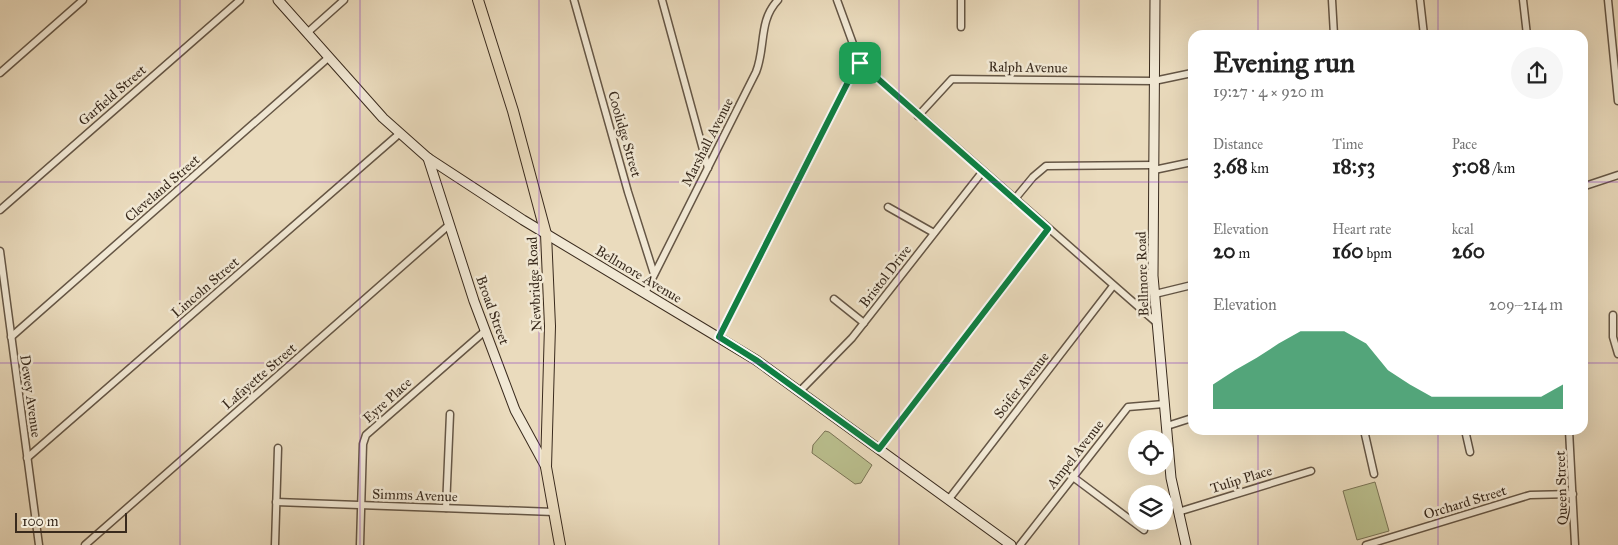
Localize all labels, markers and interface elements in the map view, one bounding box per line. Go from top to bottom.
pin [839,42,881,84]
text: Evening run [1213,45,1355,80]
button: share [1511,47,1563,99]
icon: arrive [846,49,874,77]
street label: Ralph Avenue [988,58,1068,77]
street label: Garfield Street [75,61,150,129]
text: 19:27 · 4 × 920 m [1213,82,1324,101]
street label: Coolidge Street [604,89,645,179]
street label: Marshall Avenue [678,95,737,189]
text: Distance [1213,136,1263,153]
text: Time [1332,136,1363,153]
text: Pace [1452,136,1477,153]
street label: Cleveland Street [121,151,203,225]
text: 3.68 [1213,153,1248,179]
text: 18:53 [1332,153,1375,179]
text: 5:08 [1452,153,1490,179]
text: km [1248,160,1269,177]
text: /km [1490,160,1515,177]
text: Elevation [1213,221,1269,238]
text: Heart rate [1332,221,1391,238]
text: kcal [1452,221,1474,238]
street label: Bellmore Road [1133,231,1152,317]
street label: Newbridge Road [524,236,545,332]
text: 20 [1213,238,1236,264]
text: 160 [1332,238,1364,264]
text: 260 [1452,238,1485,264]
street label: Bellmore Avenue [593,242,685,307]
street label: Bristol Drive [856,242,915,311]
text: m [1236,245,1250,262]
text: bpm [1364,245,1392,262]
street label: Lincoln Street [168,253,243,321]
street label: Broad Street [472,273,513,347]
text: Elevation [1213,295,1277,314]
text: 209–214 m [1489,295,1563,314]
street label: Lafayette Street [219,340,300,413]
street label: Soifer Avenue [990,349,1053,422]
street label: Dewey Avenue [16,354,45,439]
street label: Eyre Place [359,374,415,427]
street label: Ampel Avenue [1043,416,1108,493]
map controls [1128,430,1173,530]
button: locate [1128,430,1173,475]
street label: Queen Street [1552,450,1571,525]
street label: Tulip Place [1208,462,1274,497]
street label: Orchard Street [1422,482,1509,523]
button: layers [1128,485,1173,530]
street label: Simms Avenue [372,486,458,505]
scale bar [15,510,128,533]
text: 100 m [22,513,59,530]

